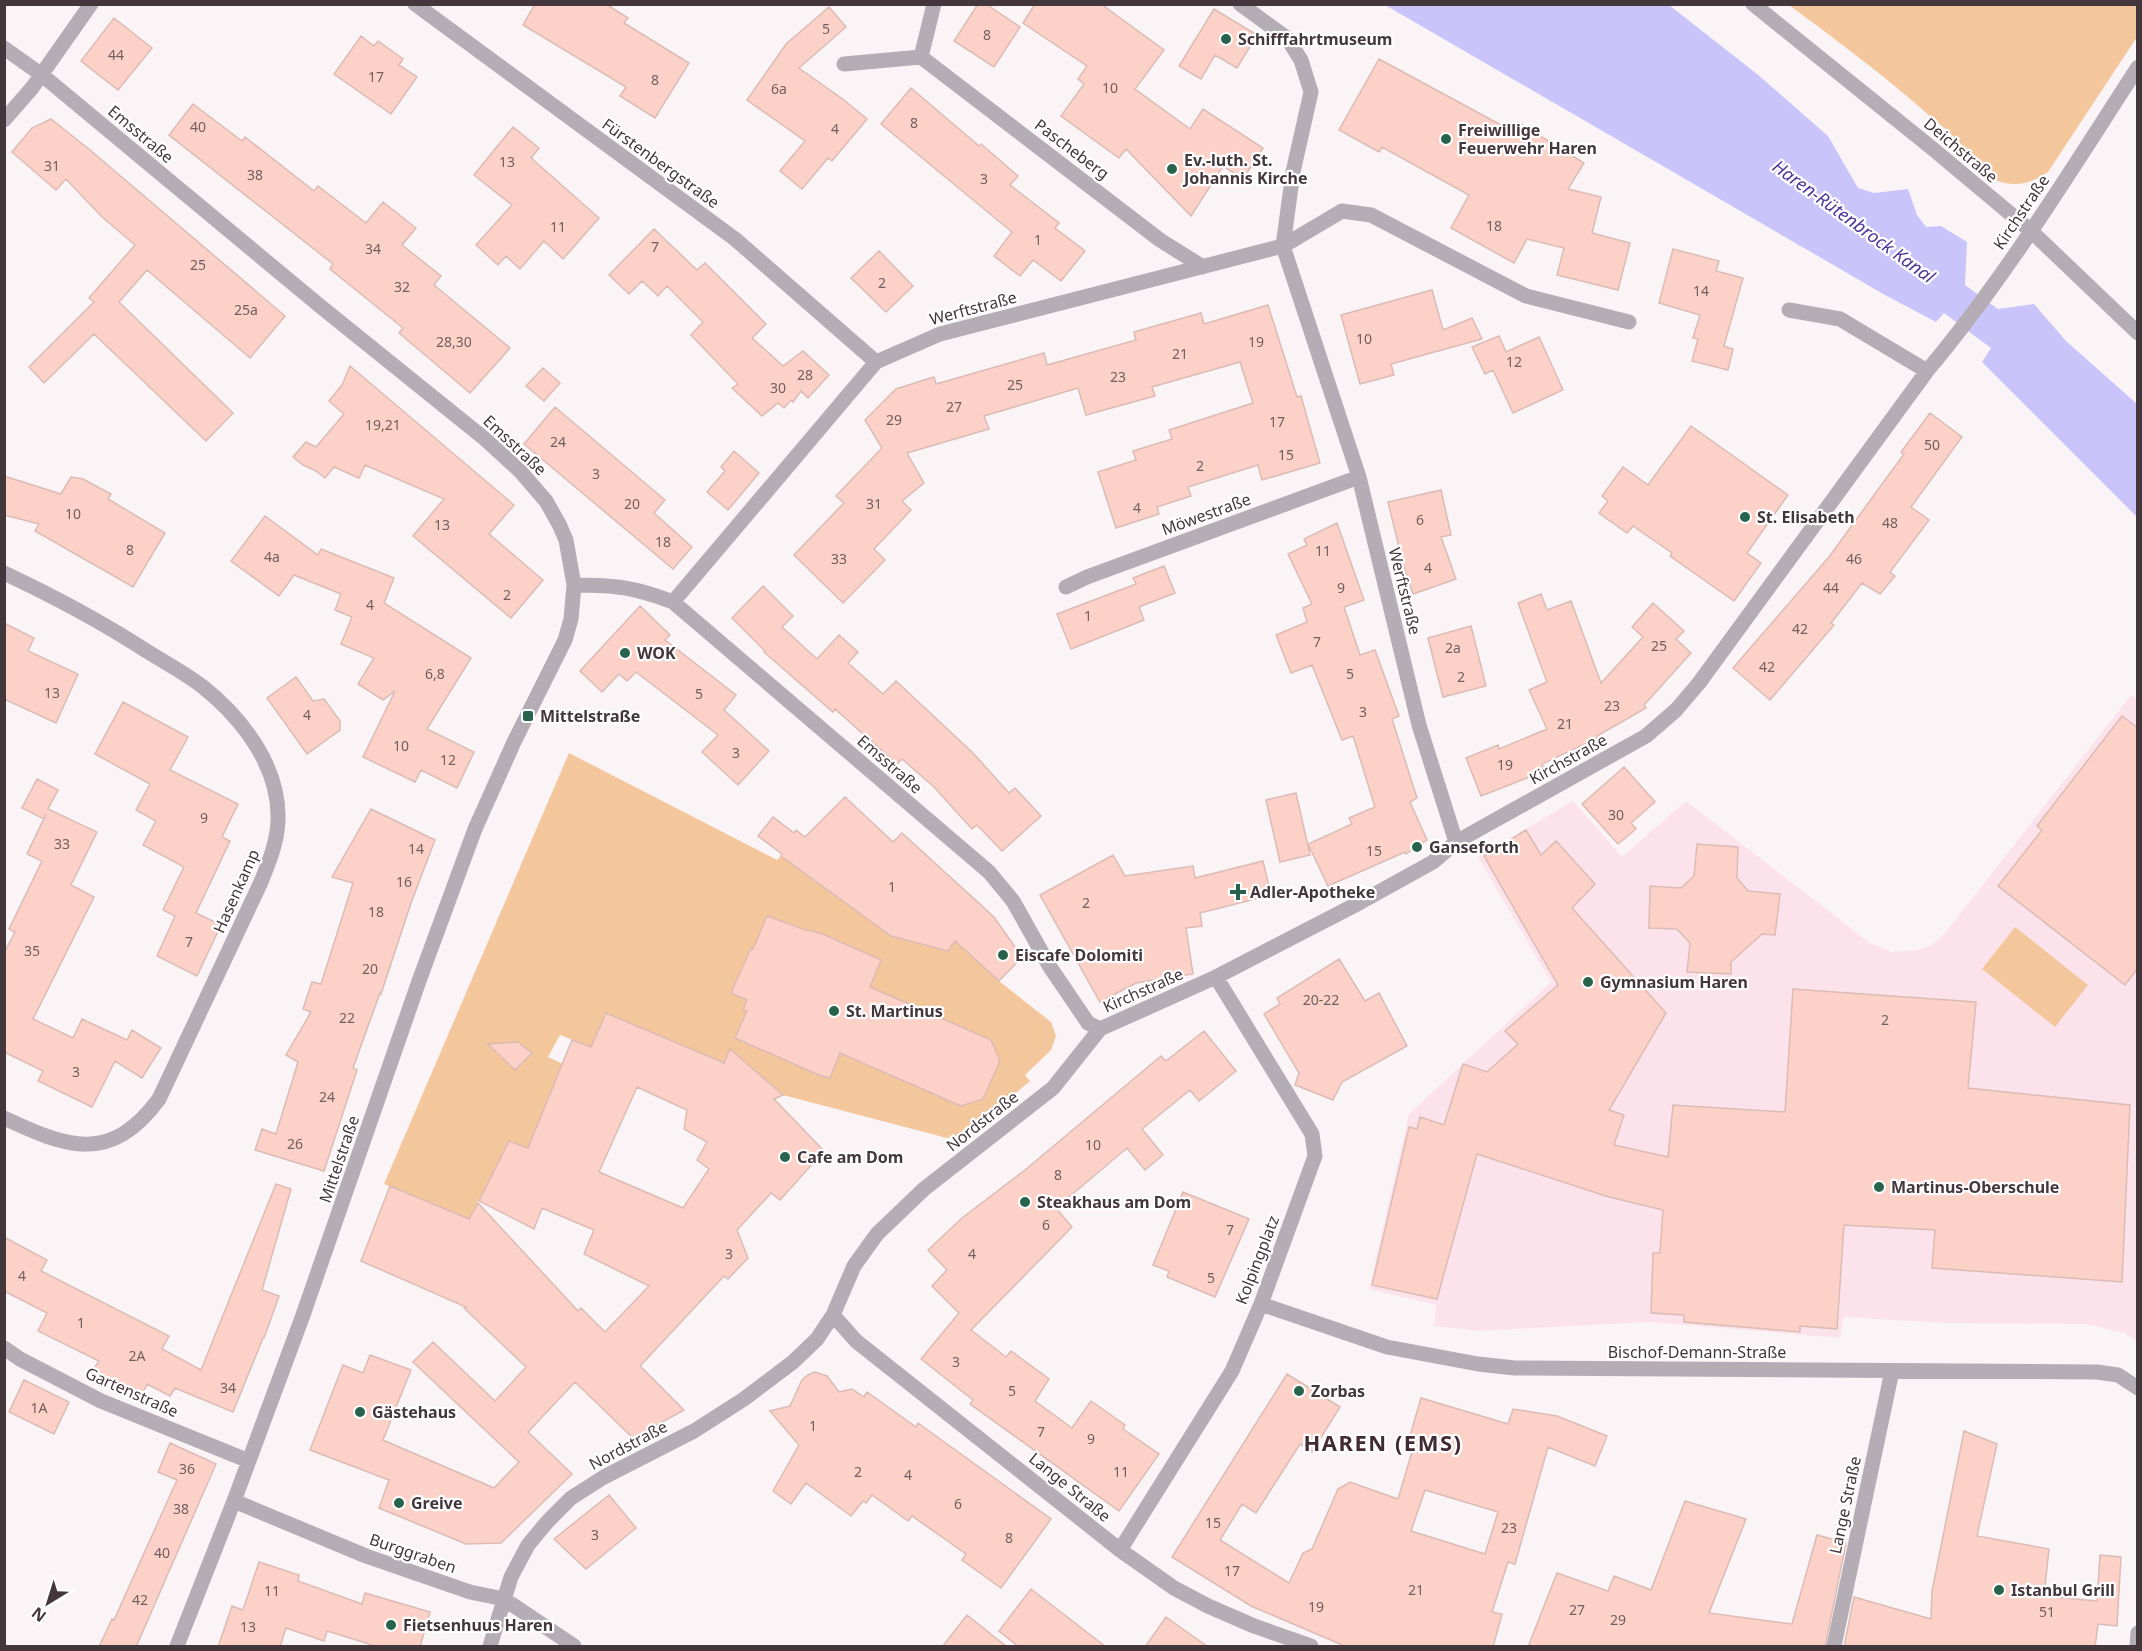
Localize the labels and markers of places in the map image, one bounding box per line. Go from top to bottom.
place label: Schifffahrtmuseum [1238,28,1392,50]
marker: Schifffahrtmuseum [1219,32,1233,46]
place label: Freiwillige Feuerwehr Haren [1458,119,1597,159]
marker: Freiwillige Feuerwehr Haren [1439,132,1453,146]
place label: Ev.-luth. St. Johannis Kirche [1182,149,1308,189]
marker: Ev.-luth. St. Johannis Kirche [1165,162,1179,176]
place label: St. Elisabeth [1757,506,1855,528]
marker: St. Elisabeth [1738,510,1752,524]
place label: WOK [637,642,676,664]
marker: WOK [618,646,632,660]
place label: Mittelstraße [540,705,640,727]
marker: Mittelstraße [521,709,535,723]
place label: Ganseforth [1429,836,1519,858]
marker: Ganseforth [1410,840,1424,854]
place label: Adler-Apotheke [1250,881,1375,903]
marker: Adler-Apotheke [1231,885,1245,899]
place label: Eiscafe Dolomiti [1015,944,1143,966]
marker: Eiscafe Dolomiti [996,948,1010,962]
place label: Gymnasium Haren [1600,971,1748,993]
marker: Gymnasium Haren [1581,975,1595,989]
place label: St. Martinus [846,1000,943,1022]
marker: St. Martinus [827,1004,841,1018]
place label: Cafe am Dom [797,1146,903,1168]
marker: Cafe am Dom [778,1150,792,1164]
place label: Martinus-Oberschule [1891,1176,2059,1198]
marker: Martinus-Oberschule [1872,1180,1886,1194]
place label: Steakhaus am Dom [1037,1191,1191,1213]
marker: Steakhaus am Dom [1018,1195,1032,1209]
place label: Zorbas [1311,1380,1365,1402]
marker: Zorbas [1292,1384,1306,1398]
place label: Gästehaus [372,1401,456,1423]
marker: Gästehaus [353,1405,367,1419]
place label: Greive [411,1492,462,1514]
marker: Greive [392,1496,406,1510]
place label: Istanbul Grill [2011,1579,2115,1601]
marker: Istanbul Grill [1992,1583,2006,1597]
place label: Fietsenhuus Haren [403,1614,553,1636]
marker: Fietsenhuus Haren [384,1618,398,1632]

